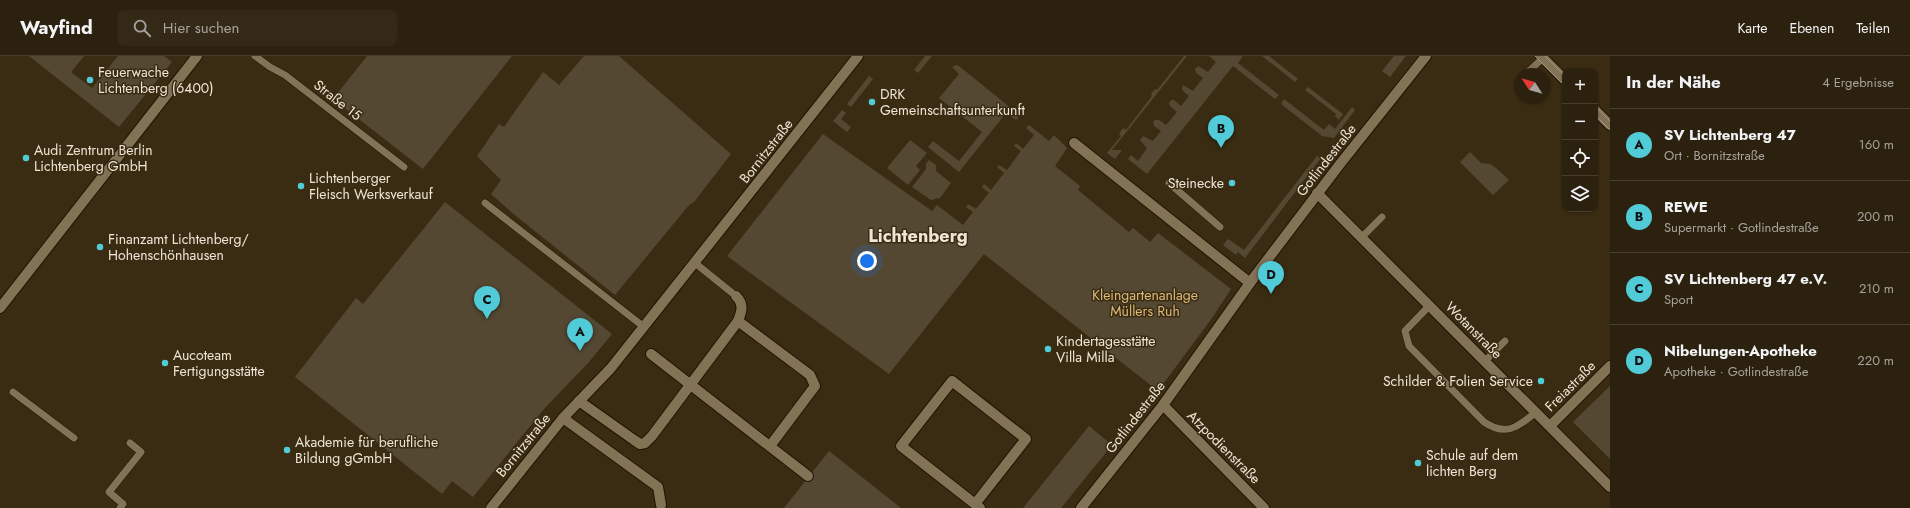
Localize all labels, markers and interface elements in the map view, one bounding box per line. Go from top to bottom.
search box [117,10,397,46]
text: Wayfind [20,14,93,41]
icon: search [131,17,153,39]
text: Hier suchen [163,17,239,39]
text: Karte [1737,18,1767,38]
text: Ebenen [1789,18,1834,38]
text: Teilen [1856,18,1890,38]
place label: Feuerwache Lichtenberg (6400) [98,62,214,98]
north arrow [1514,68,1550,104]
map controls [1562,68,1598,212]
button: + [1562,68,1598,104]
text: In der Nähe [1626,70,1721,94]
text: 4 Ergebnisse [1822,73,1894,92]
marker: Feuerwache Lichtenberg (6400) [85,75,95,85]
street label: Straße 15 [310,75,366,125]
place label: DRK Gemeinschaftsunterkunft [880,84,1025,120]
marker: DRK Gemeinschaftsunterkunft [867,97,877,107]
button: − [1562,104,1598,140]
street label: Bornitzstraße [735,115,797,187]
pin: B [1208,115,1234,148]
street label: Gotlindestraße [1291,120,1361,200]
text: SV Lichtenberg 47 [1664,124,1796,146]
text: A [1634,135,1644,154]
text: 160 m [1859,135,1894,154]
place label: Audi Zentrum Berlin Lichtenberg GmbH [34,140,153,176]
button: locate [1562,140,1598,176]
text: Ort · Bornitzstraße [1664,146,1765,165]
marker: Audi Zentrum Berlin Lichtenberg GmbH [21,153,31,163]
place label: Lichtenberger Fleisch Werksverkauf [309,168,434,204]
place label: Steinecke [1168,173,1224,193]
button: layers [1562,176,1598,212]
marker: Steinecke [1227,178,1237,188]
marker: Lichtenberger Fleisch Werksverkauf [296,181,306,191]
text: REWE [1664,196,1708,218]
text: B [1635,207,1643,226]
text: 200 m [1857,207,1894,226]
text: Supermarkt · Gotlindestraße [1664,218,1819,237]
district label: Lichtenberg [868,223,968,249]
place label: Finanzamt Lichtenberg/ Hohenschönhausen [108,229,249,265]
marker: Finanzamt Lichtenberg/ Hohenschönhausen [95,242,105,252]
your location [857,251,877,271]
pin: D [1258,261,1284,294]
text: SV Lichtenberg 47 e.V. [1664,268,1827,290]
text: C [1634,279,1644,298]
text: 210 m [1859,279,1894,298]
park label: Kleingartenanlage Müllers Ruh [1092,285,1198,321]
pin: C [474,286,500,319]
text: Sport [1664,290,1693,309]
street label: Wotanstraße [1441,297,1507,363]
pin: A [567,318,593,351]
place label: Kindertagesstätte Villa Milla [1056,331,1156,367]
text: Nibelungen-Apotheke [1664,340,1817,362]
marker: Kindertagesstätte Villa Milla [1043,344,1053,354]
place label: Aucoteam Fertigungsstätte [173,345,265,381]
text: D [1634,351,1644,370]
text: 220 m [1857,351,1894,370]
street label: Freiastraße [1540,356,1600,416]
marker: Aucoteam Fertigungsstätte [160,358,170,368]
text: Apotheke · Gotlindestraße [1664,362,1808,381]
place label: Schilder & Folien Service [1383,371,1533,391]
marker: Schilder & Folien Service [1536,376,1546,386]
street label: Gotlindestraße [1100,377,1170,457]
street label: Atzpodienstraße [1183,406,1265,488]
street label: Bornitzstraße [491,409,555,481]
place label: Akademie für berufliche Bildung gGmbH [295,432,438,468]
marker: Akademie für berufliche Bildung gGmbH [282,445,292,455]
place label: Schule auf dem lichten Berg [1426,445,1518,481]
marker: Schule auf dem lichten Berg [1413,458,1423,468]

